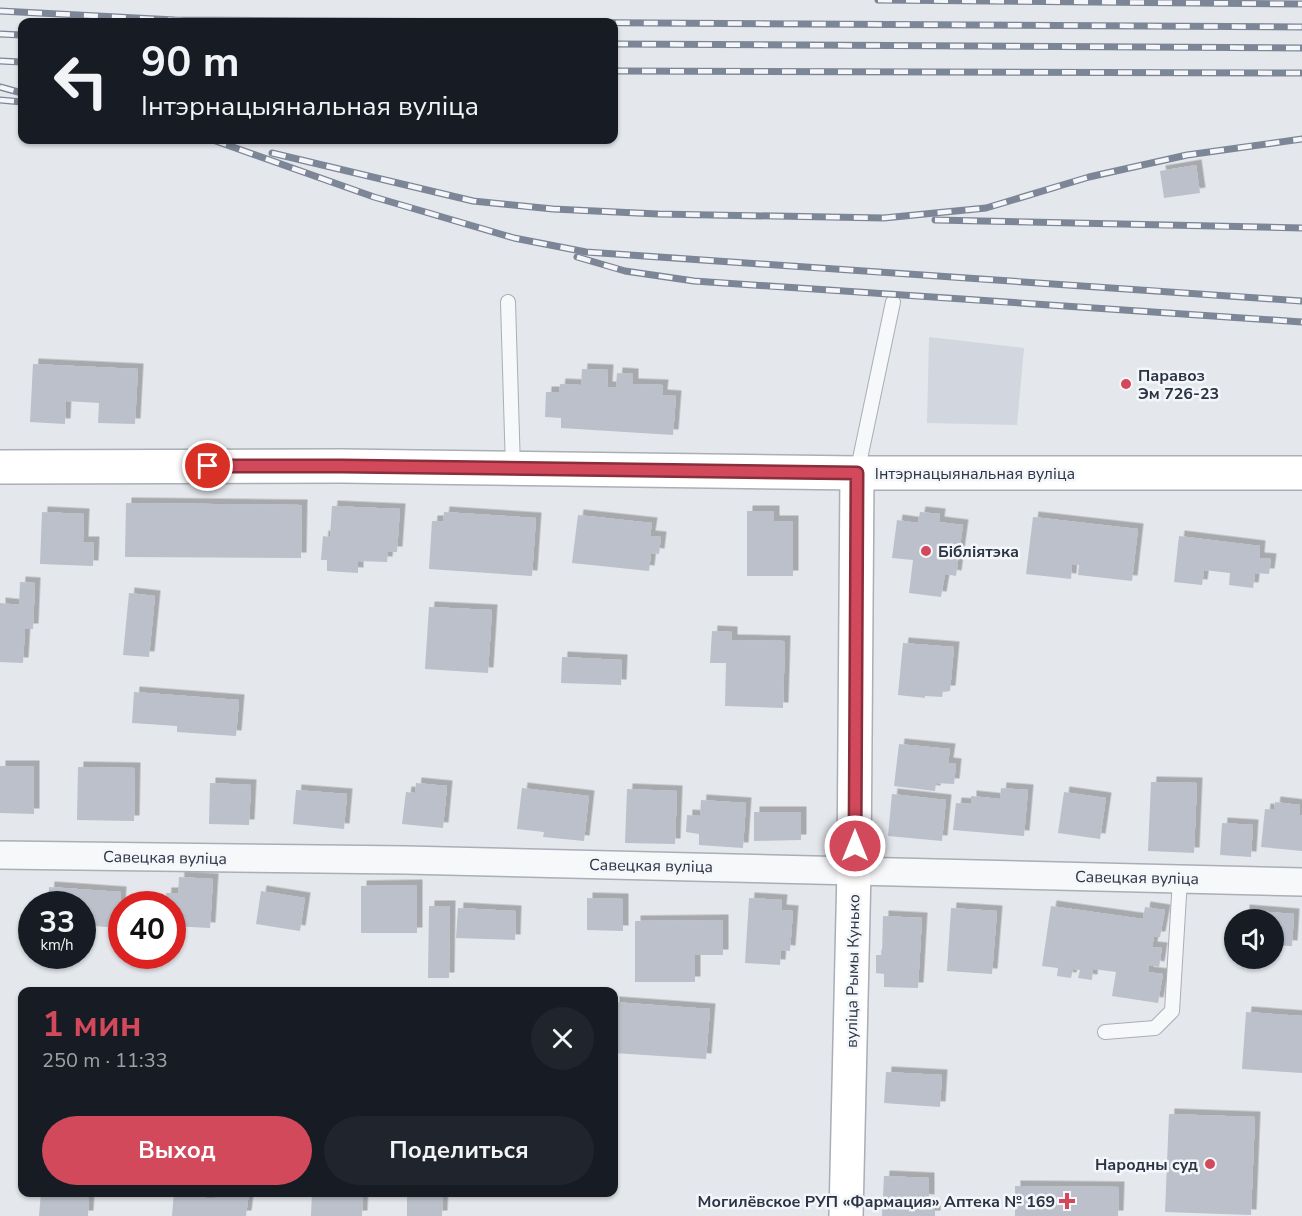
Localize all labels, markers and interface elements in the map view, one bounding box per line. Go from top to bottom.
text: 90 m [141,34,240,91]
icon: left [42,42,120,120]
text: Інтэрнацыянальная вуліца [141,88,479,125]
place label: Паравоз Эм 726-23 [1138,365,1219,405]
marker: Паравоз Эм 726-23 [1119,377,1133,391]
pin [182,440,233,491]
icon: arrive [191,449,224,482]
street label: Інтэрнацыянальная вуліца [875,463,1075,485]
place label: Бібліятэка [938,541,1019,563]
marker: Бібліятэка [919,544,933,558]
position arrow [823,814,887,878]
street label: Савецкая вуліца [103,846,227,870]
street label: Савецкая вуліца [589,854,713,878]
street label: Савецкая вуліца [1075,866,1199,890]
speed limit sign: 40 [108,891,186,969]
street label: вуліца Рымы Кунько [841,894,865,1048]
text: 33 [39,902,75,943]
map controls [1224,909,1284,969]
button: sound [1224,909,1284,969]
text: km/h [40,935,74,955]
text: 1 мин [42,1000,142,1049]
button: close [531,1007,594,1070]
text: 250 m · 11:33 [42,1047,168,1074]
button: Выход [42,1116,312,1185]
button: Поделиться [324,1116,594,1185]
place label: Народны суд [1095,1154,1198,1176]
marker: Народны суд [1203,1157,1217,1171]
place label: Могилёвское РУП «Фармация» Аптека № 169 [698,1191,1055,1213]
marker: Могилёвское РУП «Фармация» Аптека № 169 [1060,1194,1074,1208]

